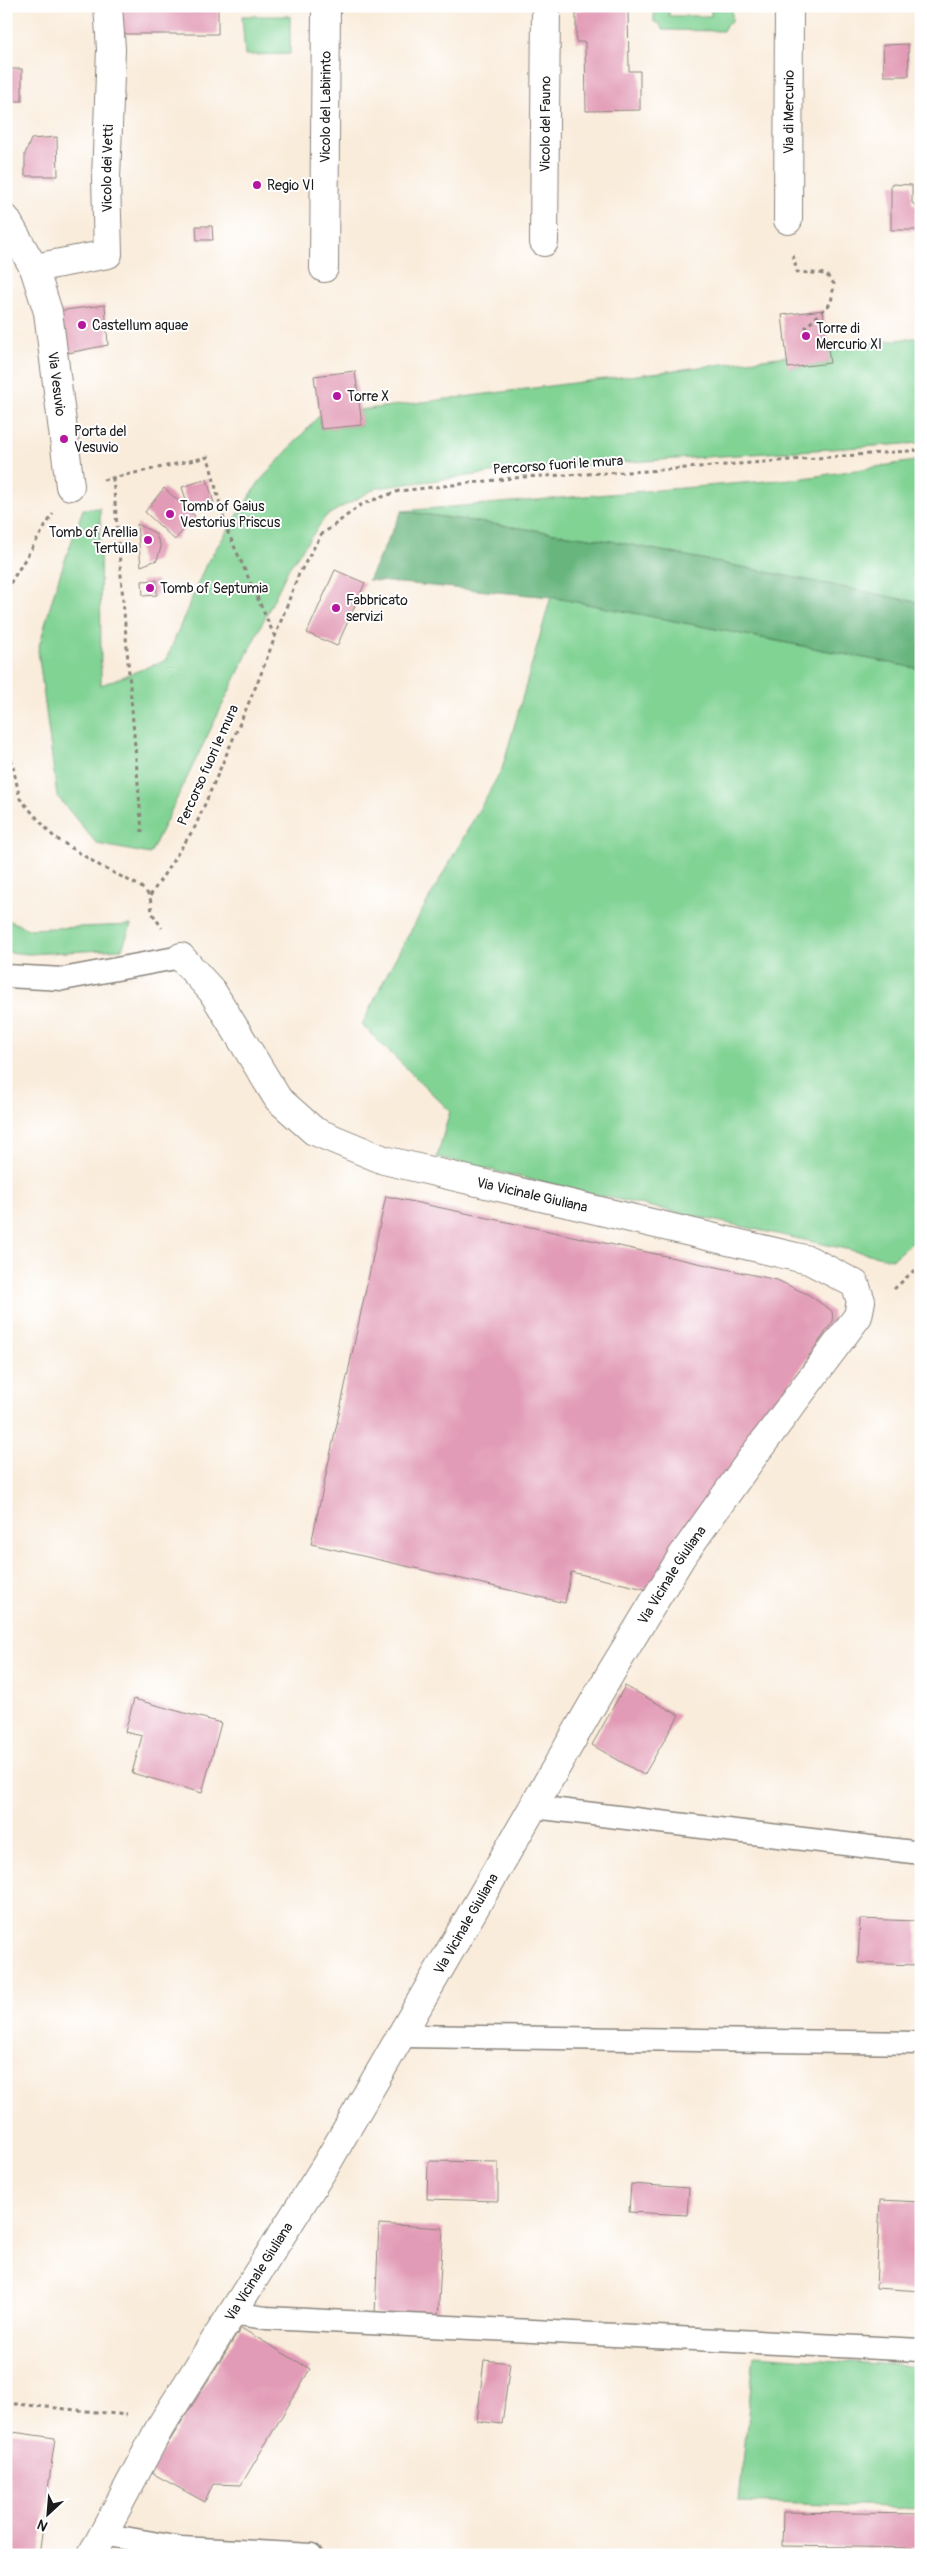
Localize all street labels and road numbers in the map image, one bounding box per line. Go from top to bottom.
street label: Vicolo del Labirinto [316,51,334,163]
street label: Via di Mercurio [780,69,797,154]
street label: Vicolo del Fauno [536,75,554,172]
street label: Vicolo dei Vetti [97,124,117,213]
street label: Via Vesuvio [45,350,70,418]
street label: Percorso fuori le mura [492,452,624,478]
street label: Percorso fuori le mura [174,702,242,828]
street label: Via Vicinale Giuliana [475,1174,589,1216]
street label: Via Vicinale Giuliana [634,1522,709,1627]
street label: Via Vicinale Giuliana [430,1870,502,1977]
street label: Via Vicinale Giuliana [221,2219,296,2324]

